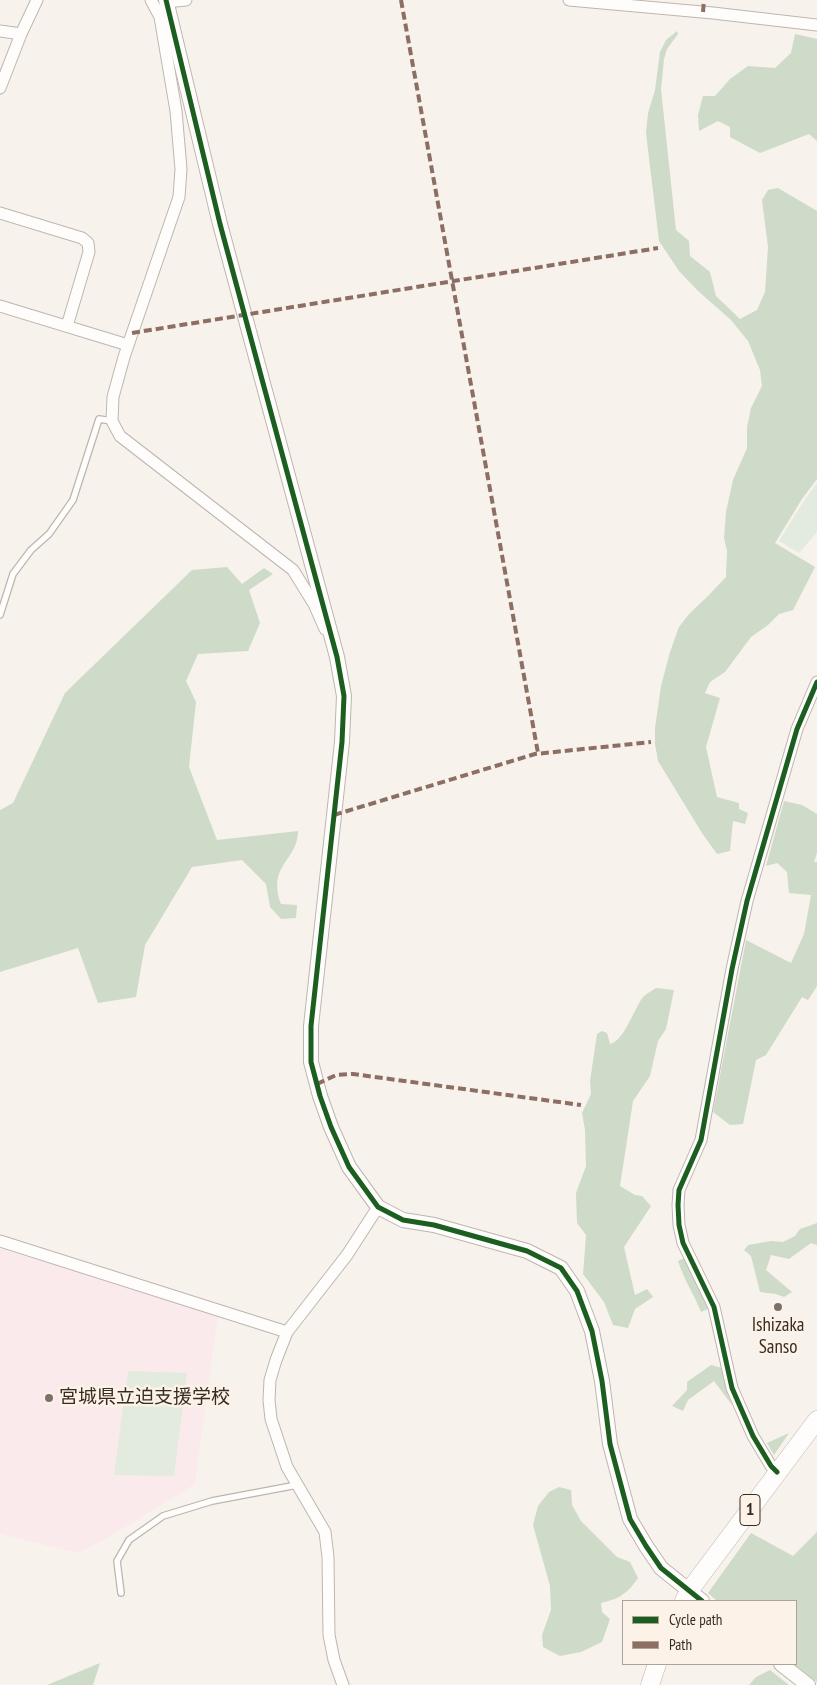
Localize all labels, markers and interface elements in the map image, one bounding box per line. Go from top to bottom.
marker: Ishizaka Sanso [772,1301,784,1313]
place label: Ishizaka Sanso [752,1315,804,1359]
place label: 宮城県立迫支援学校 [59,1387,230,1409]
marker: 宮城県立迫支援学校 [43,1392,55,1404]
road number: 1 [740,1494,760,1526]
legend [622,1600,797,1665]
text: Cycle path [669,1610,722,1629]
text: Path [669,1635,692,1654]

